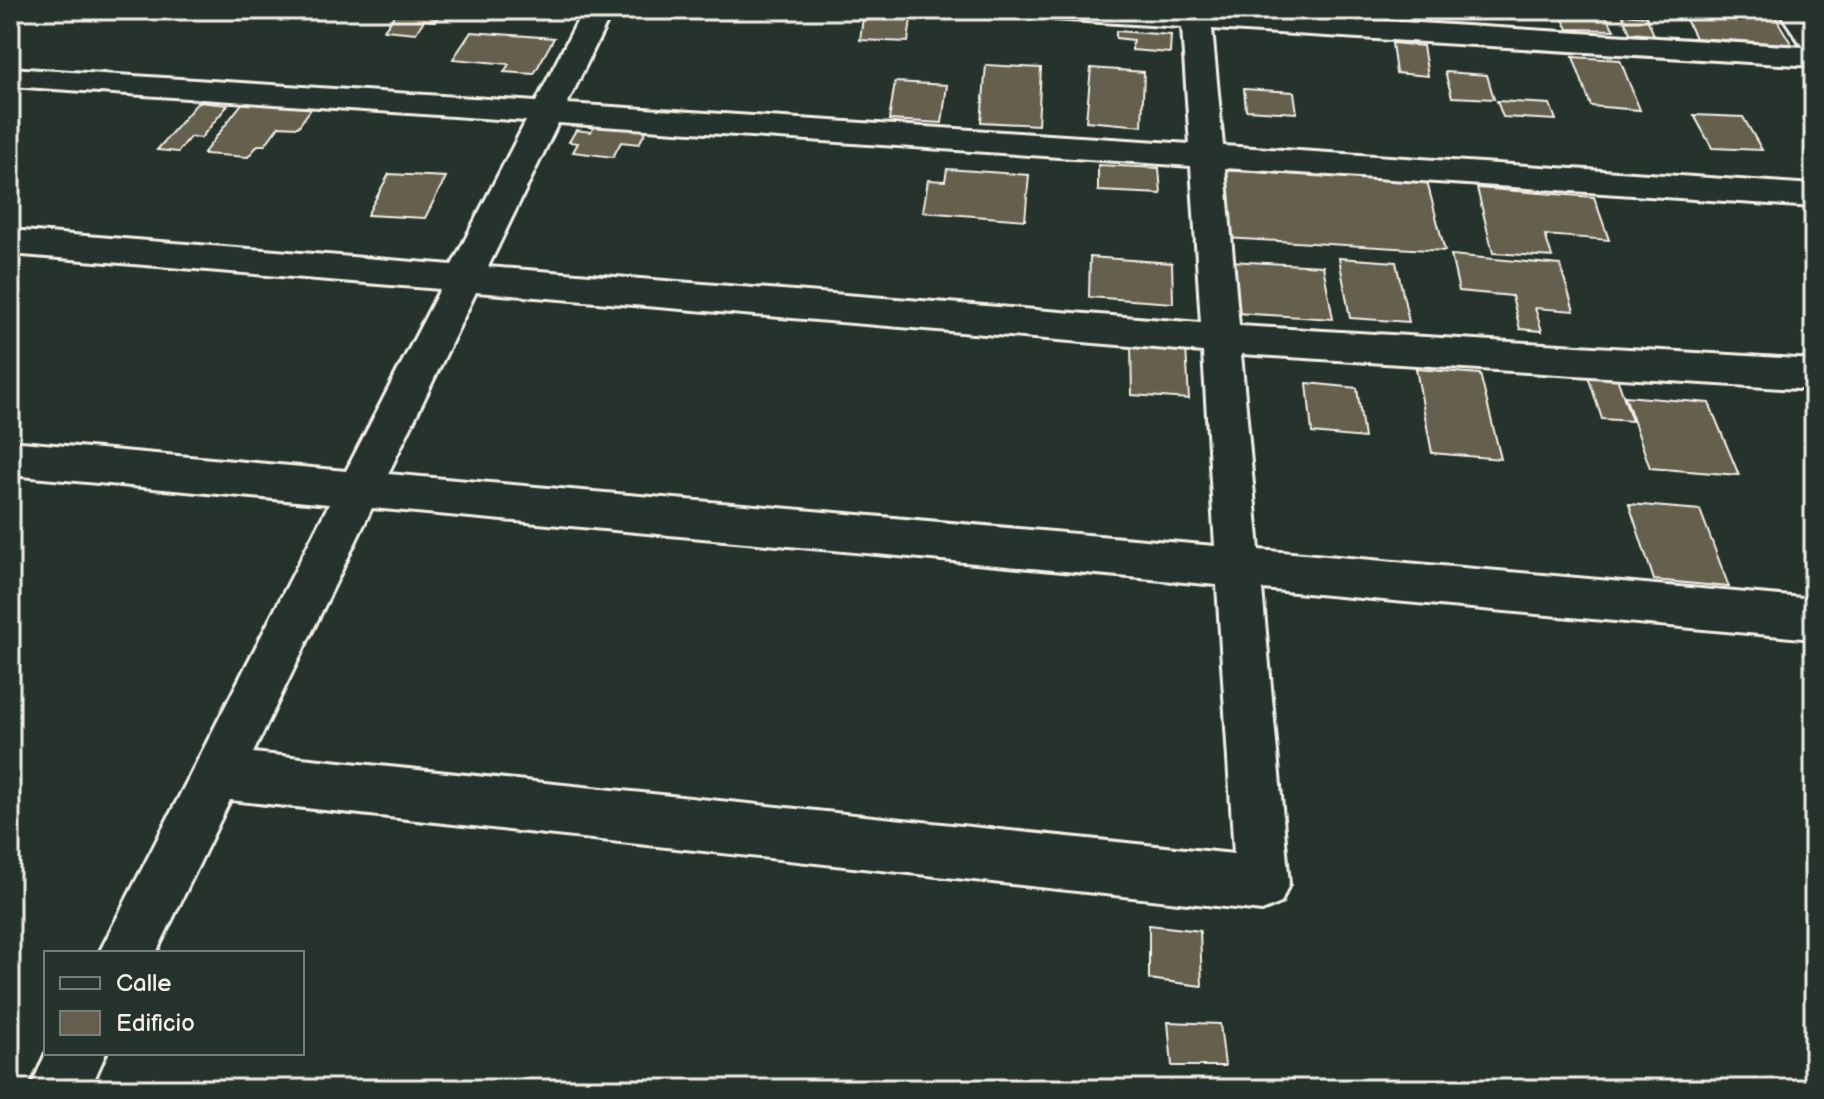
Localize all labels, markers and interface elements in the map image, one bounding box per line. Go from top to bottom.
legend [44,951,304,1055]
text: Calle [116,969,171,998]
text: Edificio [116,1009,195,1038]

